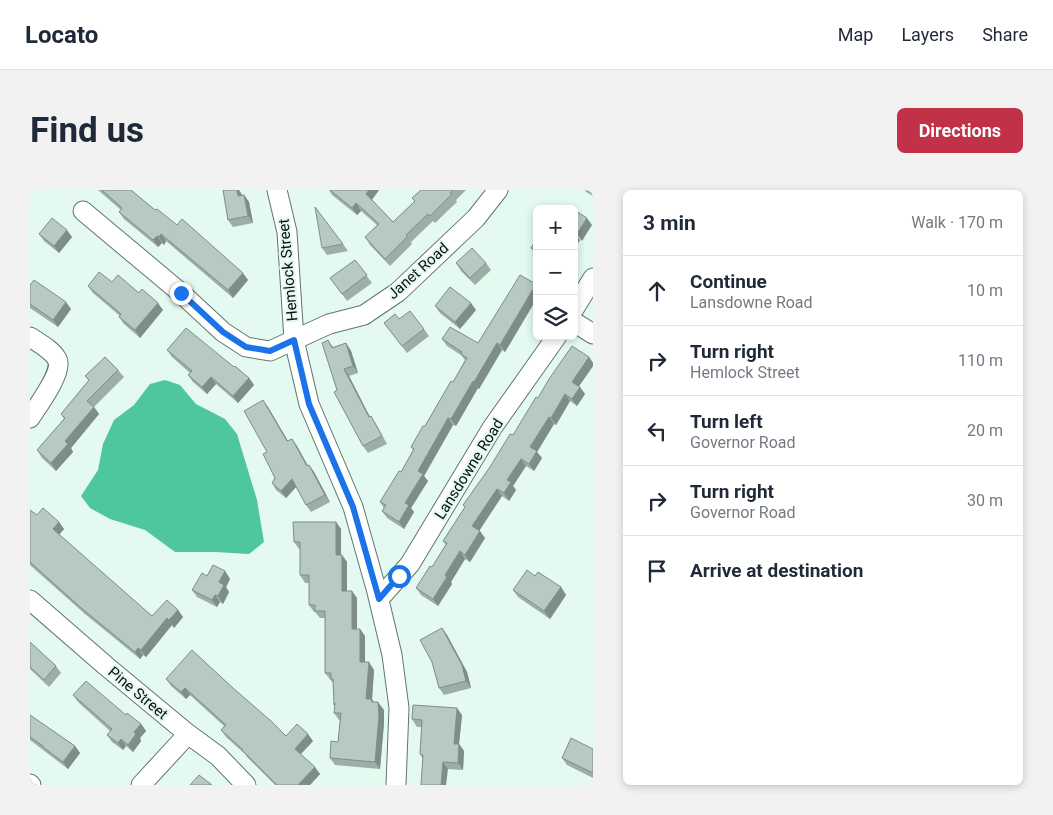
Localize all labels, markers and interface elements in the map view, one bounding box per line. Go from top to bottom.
text: Locato [25,21,98,49]
text: Map [838,24,873,45]
text: Layers [901,24,954,45]
text: Share [982,24,1028,45]
button: Directions [897,108,1023,153]
text: Find us [30,110,144,151]
map controls [533,205,578,340]
button: + [533,205,578,250]
text: 3 min [643,211,696,235]
text: Walk · 170 m [911,213,1003,232]
street label: Hemlock Street [275,218,301,322]
street label: Janet Road [384,239,452,303]
button: − [533,250,578,295]
text: Continue [690,270,767,293]
icon: ahead [643,277,671,305]
text: 10 m [967,281,1003,300]
route end [170,282,193,305]
text: Lansdowne Road [690,293,813,312]
button: layers [533,295,578,340]
text: Turn right [690,340,774,363]
icon: right [643,347,671,375]
text: 110 m [958,351,1003,370]
text: Hemlock Street [690,363,800,382]
text: Turn left [690,410,763,433]
street label: Lansdowne Road [431,415,507,523]
icon: left [643,417,671,445]
text: 20 m [967,421,1003,440]
text: Governor Road [690,433,796,452]
text: Turn right [690,480,774,503]
icon: right [643,487,671,515]
text: 30 m [967,491,1003,510]
text: Governor Road [690,503,796,522]
icon: arrive [643,557,671,585]
text: Arrive at destination [690,559,863,582]
route start [388,565,411,588]
street label: Pine Street [104,663,172,723]

